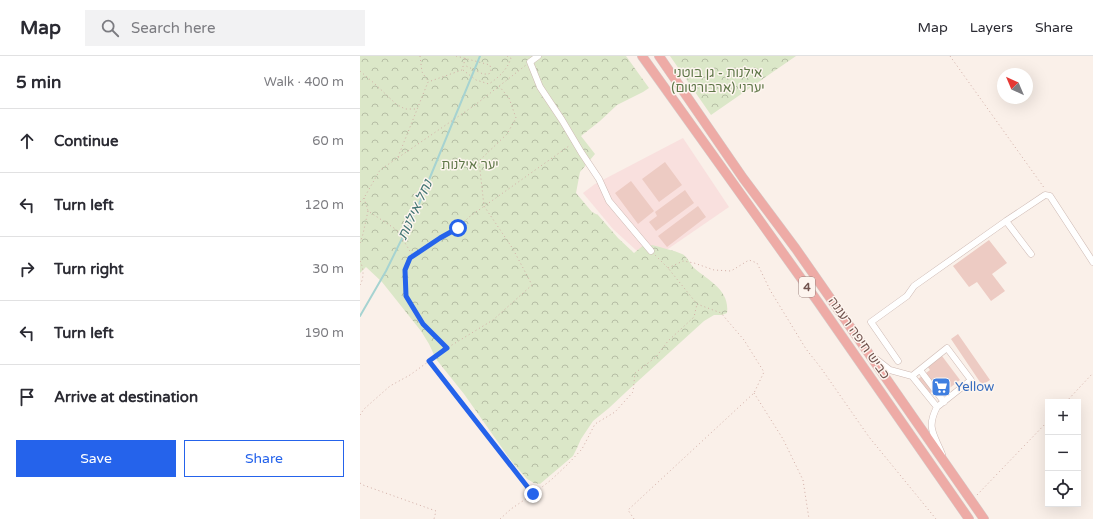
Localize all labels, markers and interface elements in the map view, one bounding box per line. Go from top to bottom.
search box [85,10,365,46]
text: Map [20,17,61,39]
icon: search [99,17,121,39]
text: Search here [131,19,215,37]
text: Map [918,19,948,36]
text: Layers [970,19,1013,36]
text: Share [1035,19,1073,36]
park label: אילנות - גן בוטני יערני (ארבורטום) [671,65,765,96]
north arrow [997,68,1033,104]
text: 5 min [16,72,61,93]
text: Walk · 400 m [264,74,344,90]
icon: ahead [16,130,38,152]
text: Continue [54,132,118,150]
text: 60 m [312,133,344,149]
park label: יער אילנות [441,157,499,173]
water label: נחל אילנות [394,176,437,243]
icon: left [16,194,38,216]
text: Turn left [54,196,114,214]
text: 120 m [304,197,344,213]
route start [449,219,467,237]
icon: right [16,258,38,280]
text: Turn right [54,260,124,278]
text: 30 m [312,261,344,277]
road number: 4 [799,277,815,297]
street label: כביש חיפה רעננה [825,294,893,382]
icon: left [16,322,38,344]
text: Turn left [54,324,114,342]
text: 190 m [304,325,344,341]
supermarket icon: Yellow [930,376,952,398]
place label: Yellow [955,379,994,395]
icon: arrive [16,386,38,408]
text: Arrive at destination [54,388,198,406]
map controls [1045,399,1081,507]
button: + [1045,399,1081,435]
button: − [1045,435,1081,471]
button: Save [16,440,176,477]
button: Share [184,440,344,477]
button: locate [1045,471,1081,507]
route end [524,485,542,503]

